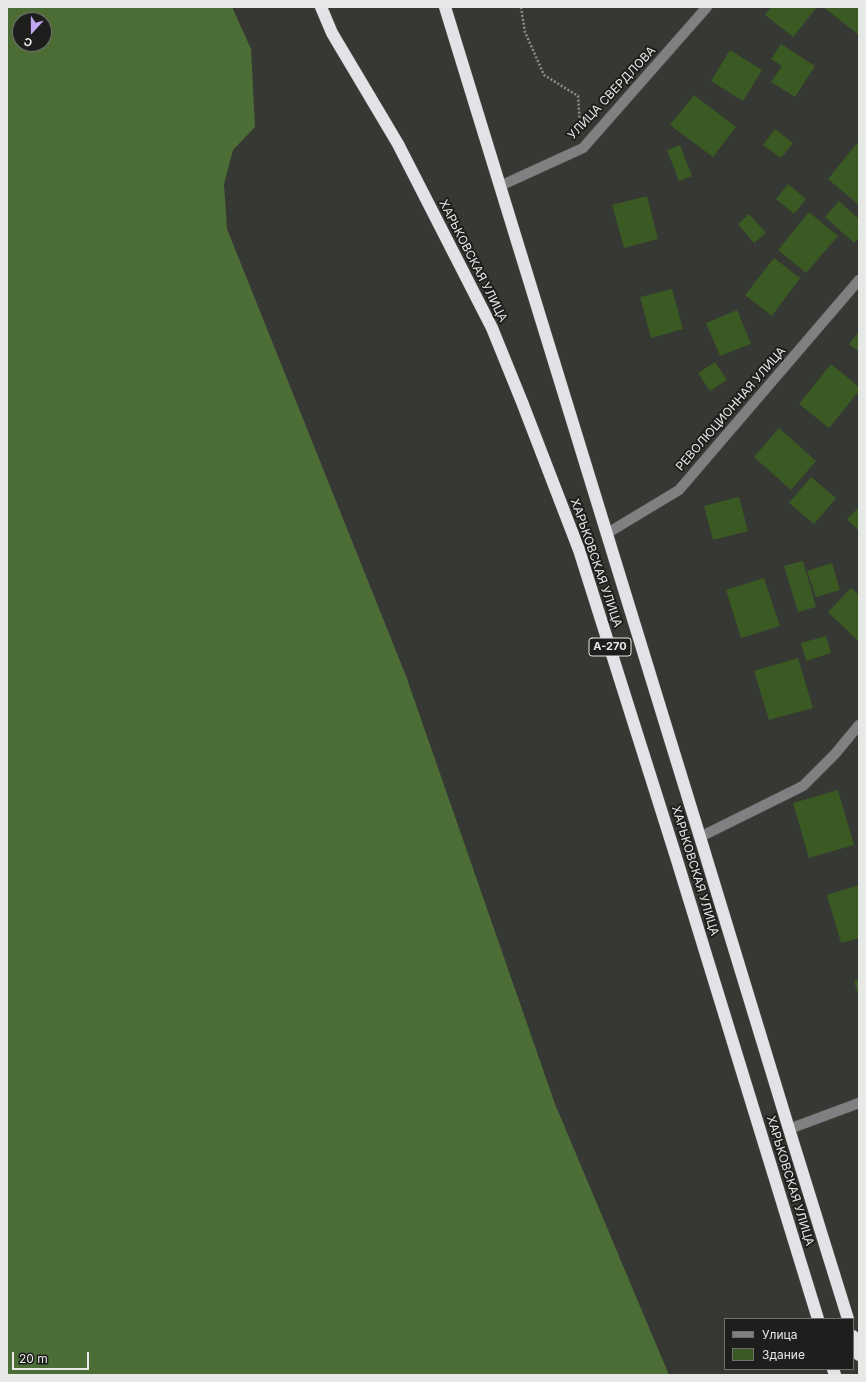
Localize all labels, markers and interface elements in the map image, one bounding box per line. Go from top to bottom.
north arrow [12,12,52,52]
text: С [22,34,34,50]
street label: УЛИЦА СВЕРДЛОВА [565,44,659,142]
street label: ХАРЬКОВСКАЯ УЛИЦА [436,197,510,325]
street label: РЕВОЛЮЦИОННАЯ УЛИЦА [673,344,789,474]
street label: ХАРЬКОВСКАЯ УЛИЦА [567,497,625,629]
road number: А-270 [589,638,631,656]
street label: ХАРЬКОВСКАЯ УЛИЦА [668,804,722,938]
street label: ХАРЬКОВСКАЯ УЛИЦА [763,1114,817,1248]
legend [724,1318,854,1370]
text: Улица [762,1327,797,1342]
scale bar [14,1344,91,1370]
text: Здание [762,1347,805,1362]
text: 20 m [19,1351,48,1366]

